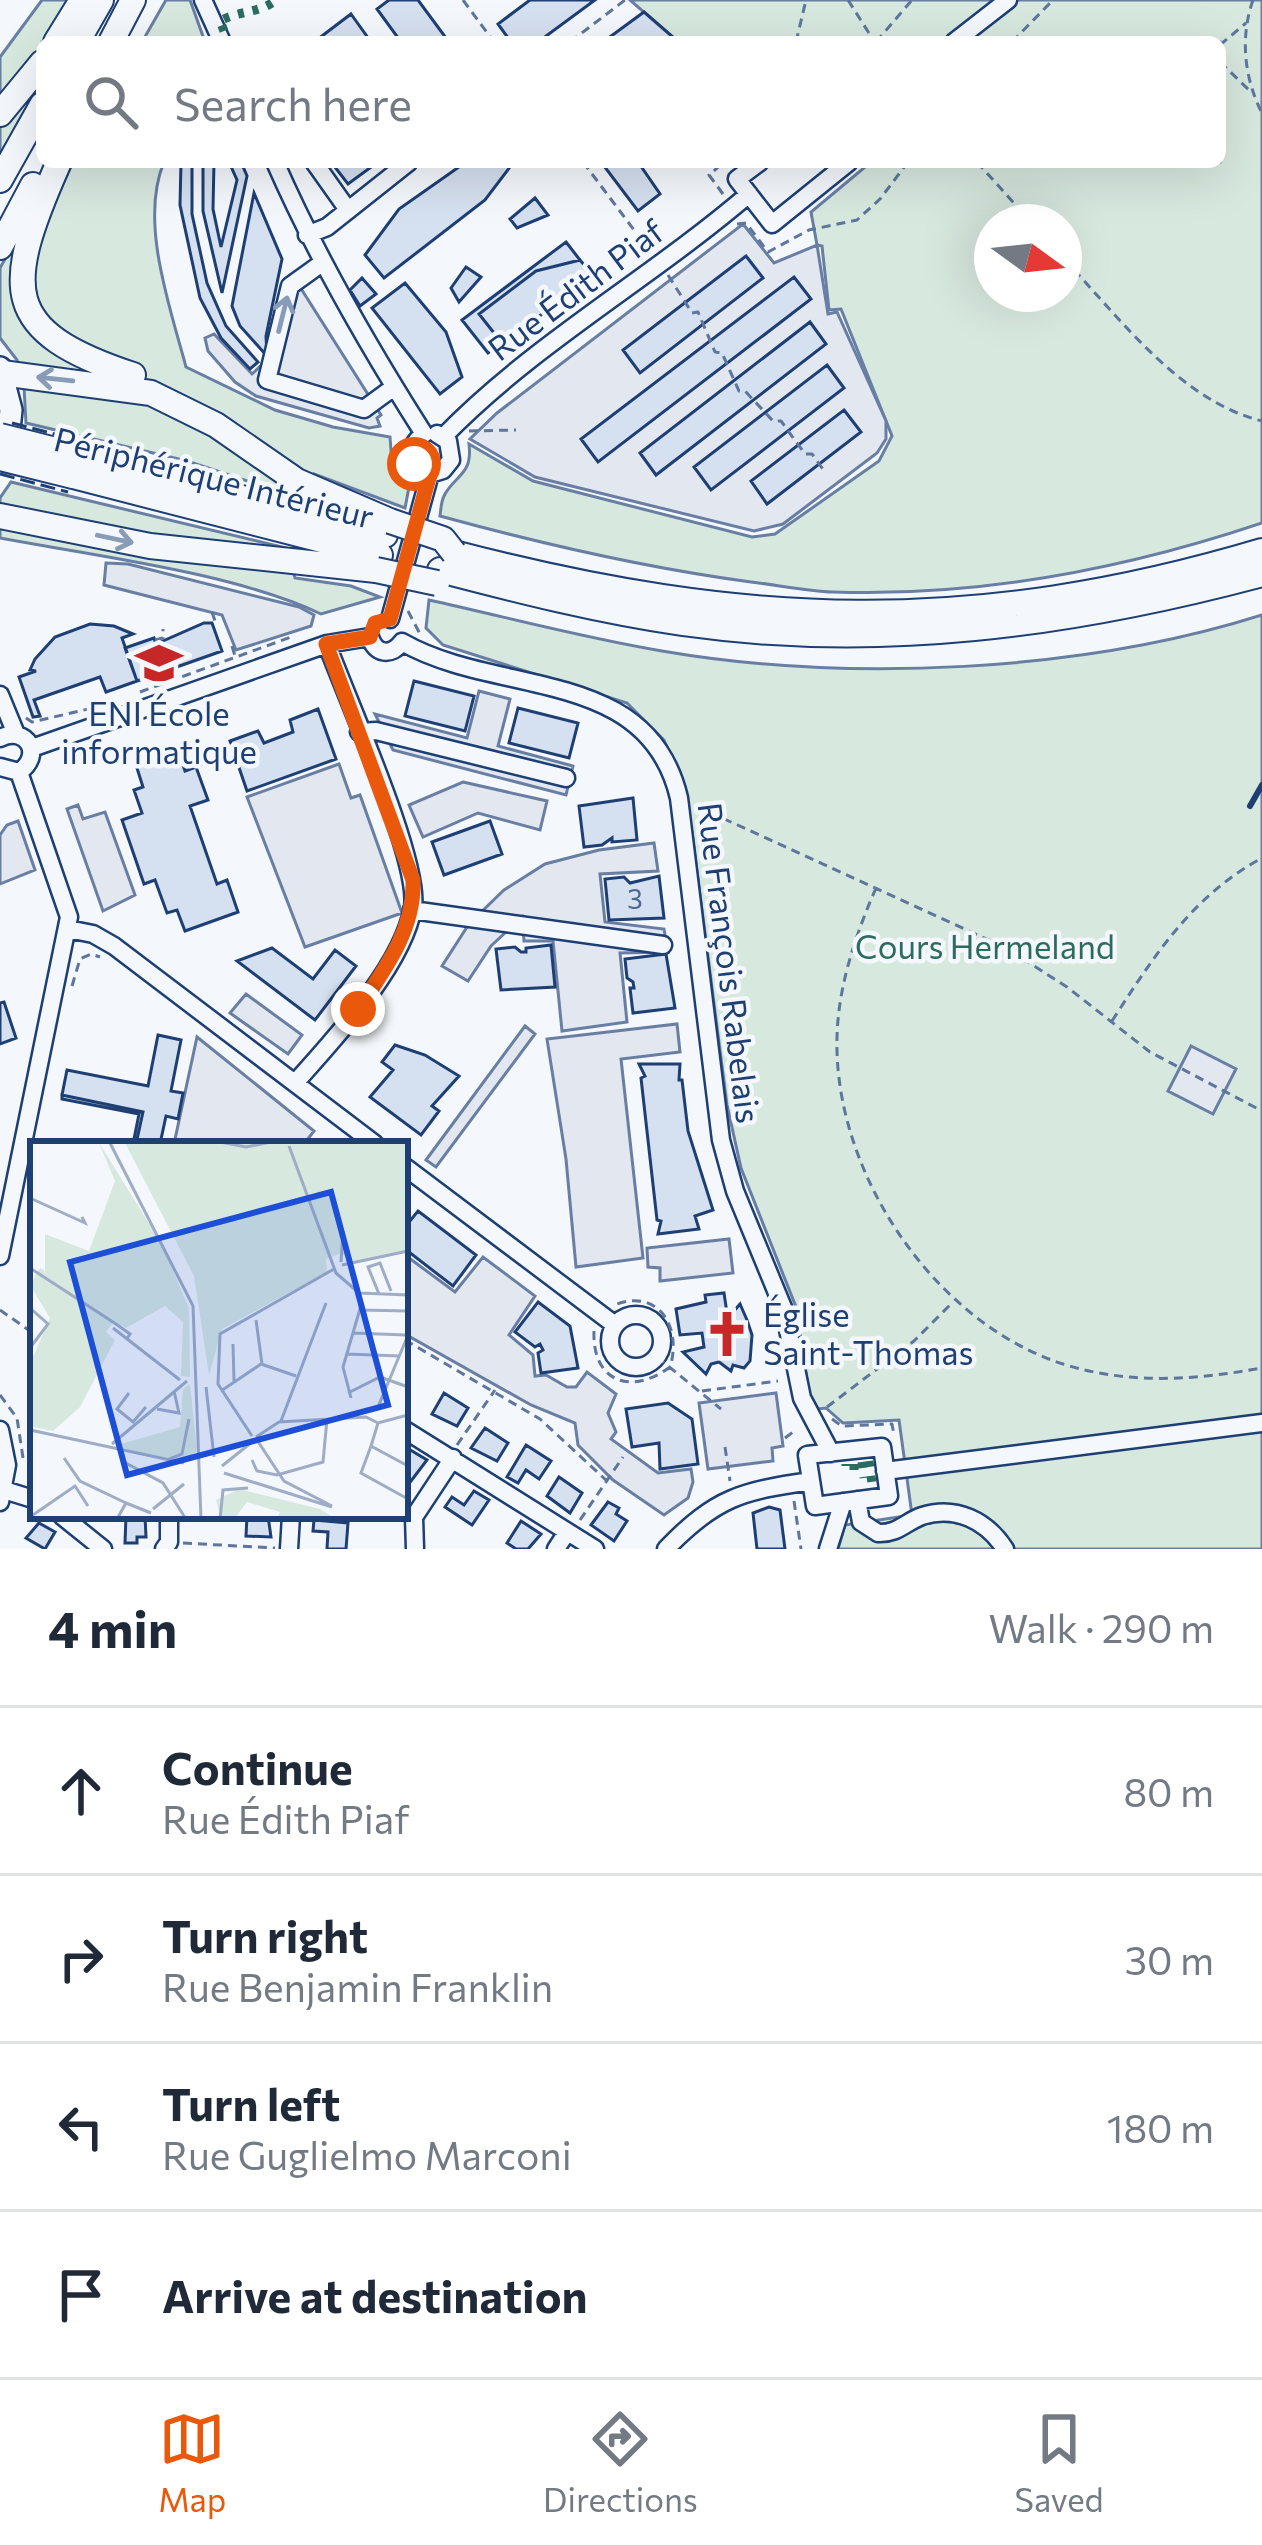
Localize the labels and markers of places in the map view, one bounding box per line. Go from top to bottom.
school or university icon: ENI École informatique [134,638,184,688]
place label: ENI École informatique [61,692,257,771]
place label: Église Saint-Thomas [763,1293,973,1372]
church icon: Église Saint-Thomas [702,1309,752,1359]

